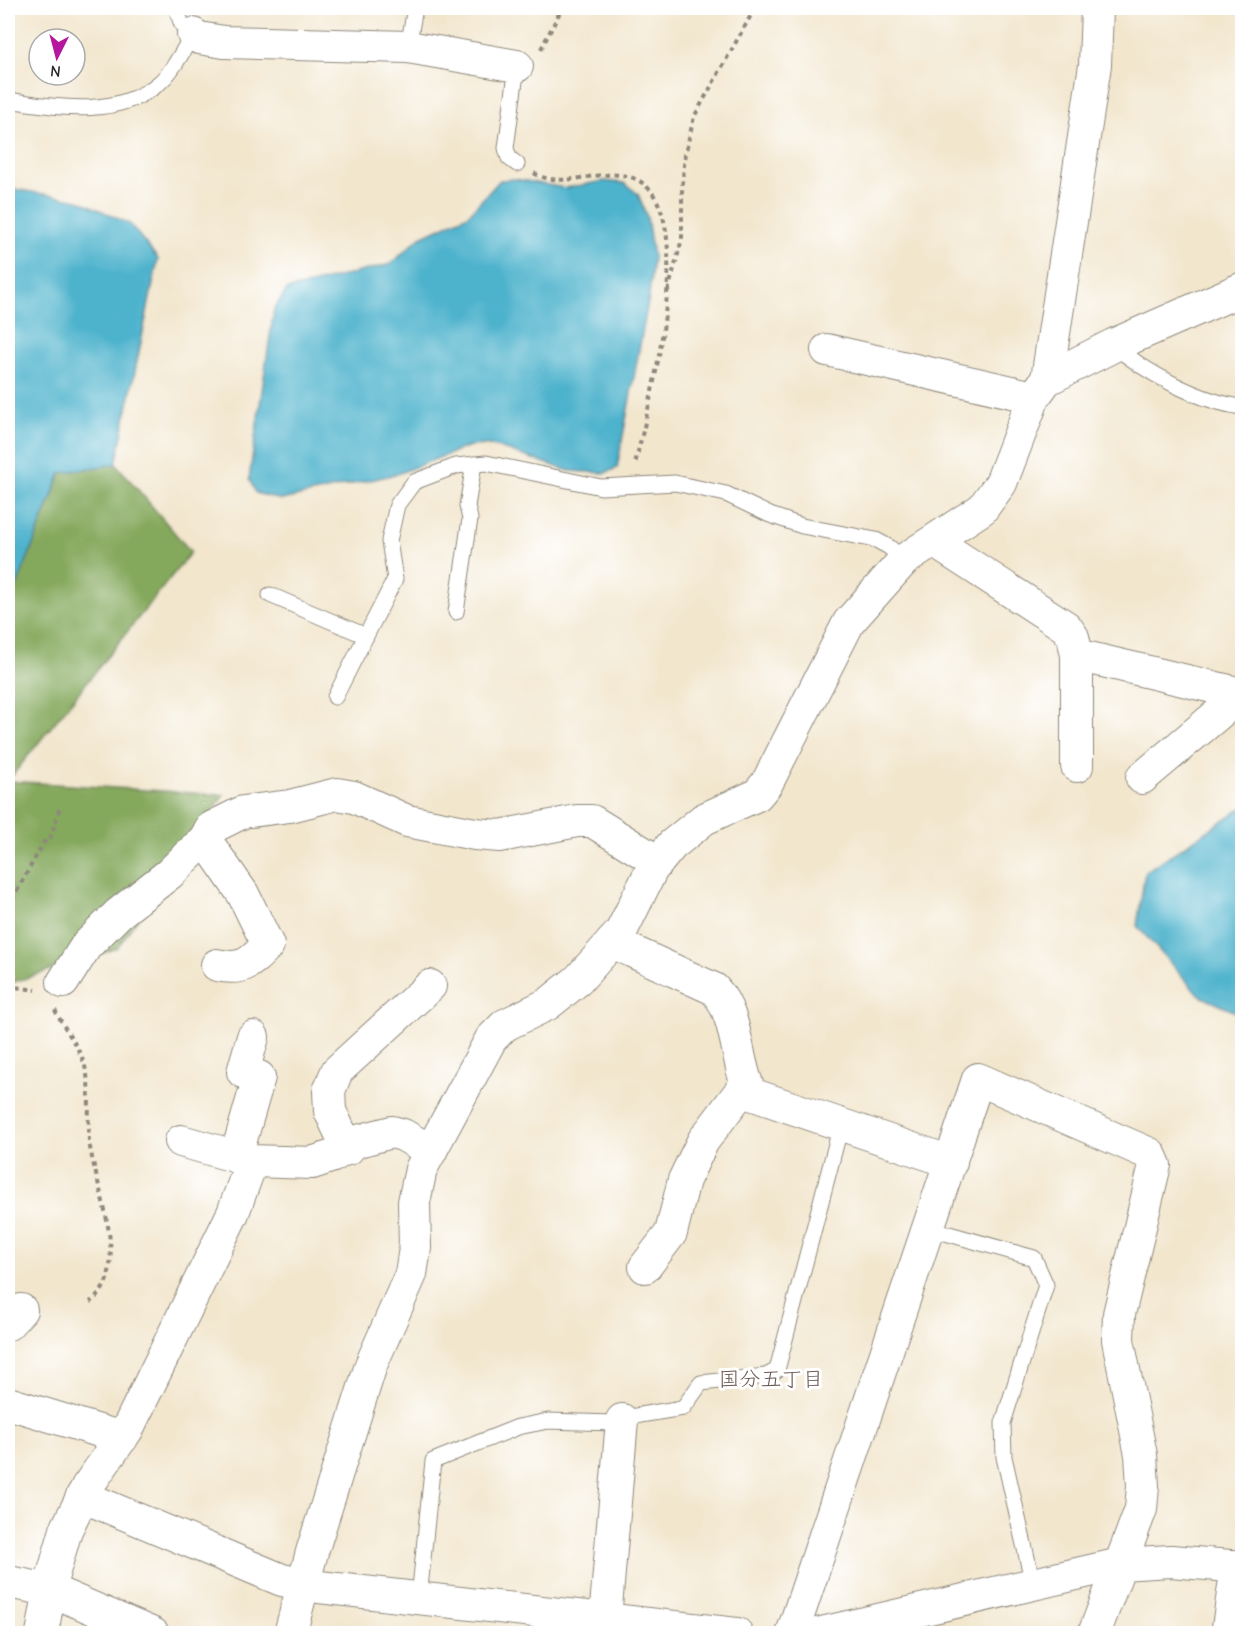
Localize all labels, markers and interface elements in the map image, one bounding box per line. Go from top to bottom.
north arrow [27,27,87,87]
text: N [49,61,62,80]
district label: 国分五丁目 [719,1367,824,1391]

